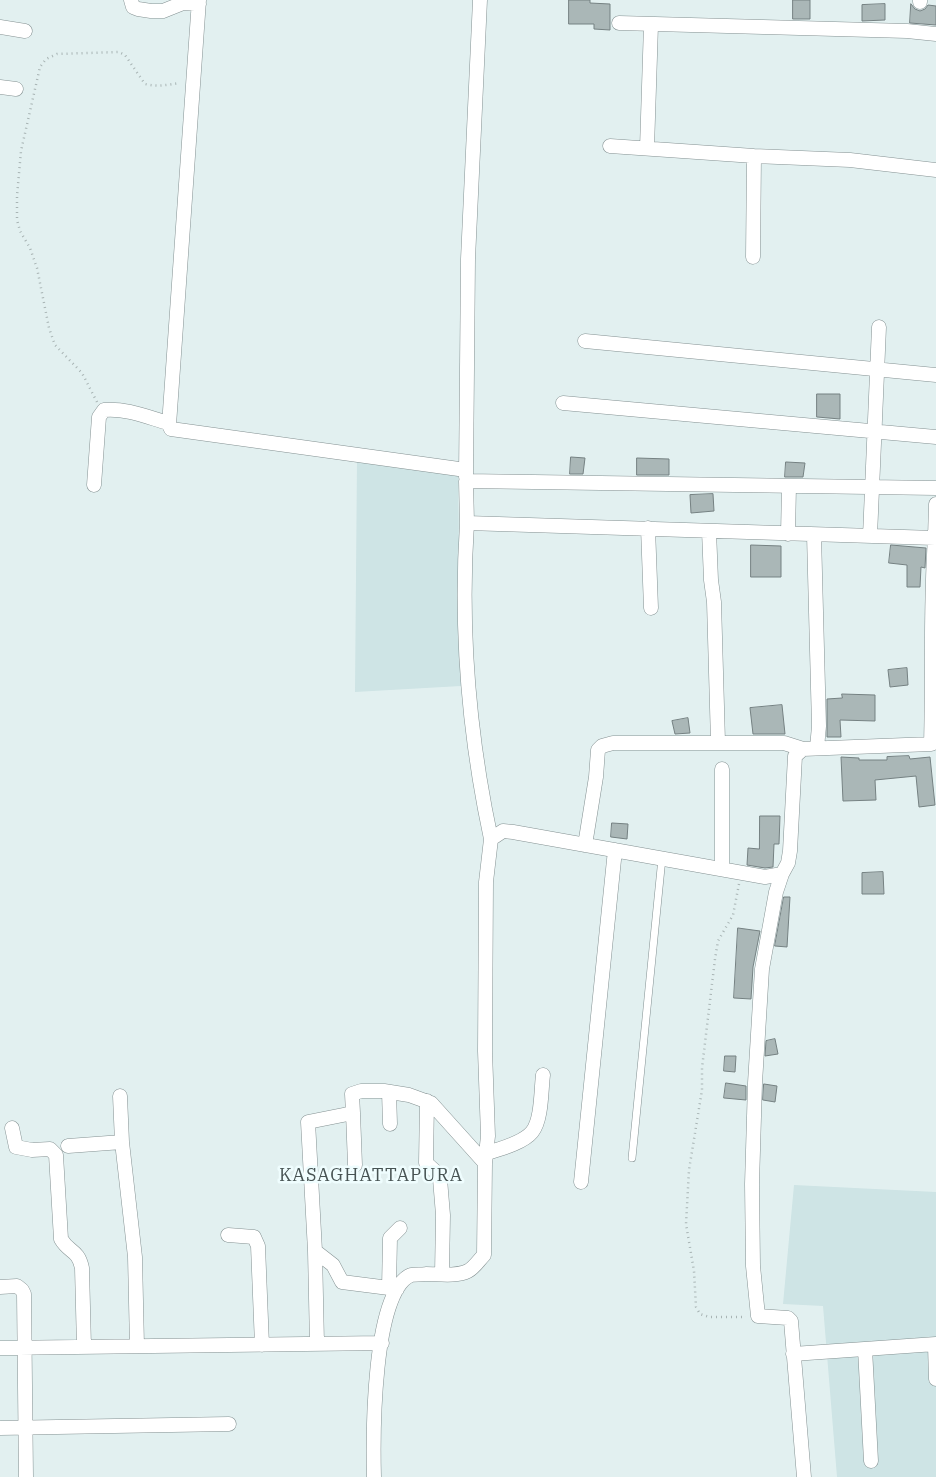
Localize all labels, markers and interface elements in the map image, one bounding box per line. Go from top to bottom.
district label: KASAGHATTAPURA [277,1165,465,1187]

